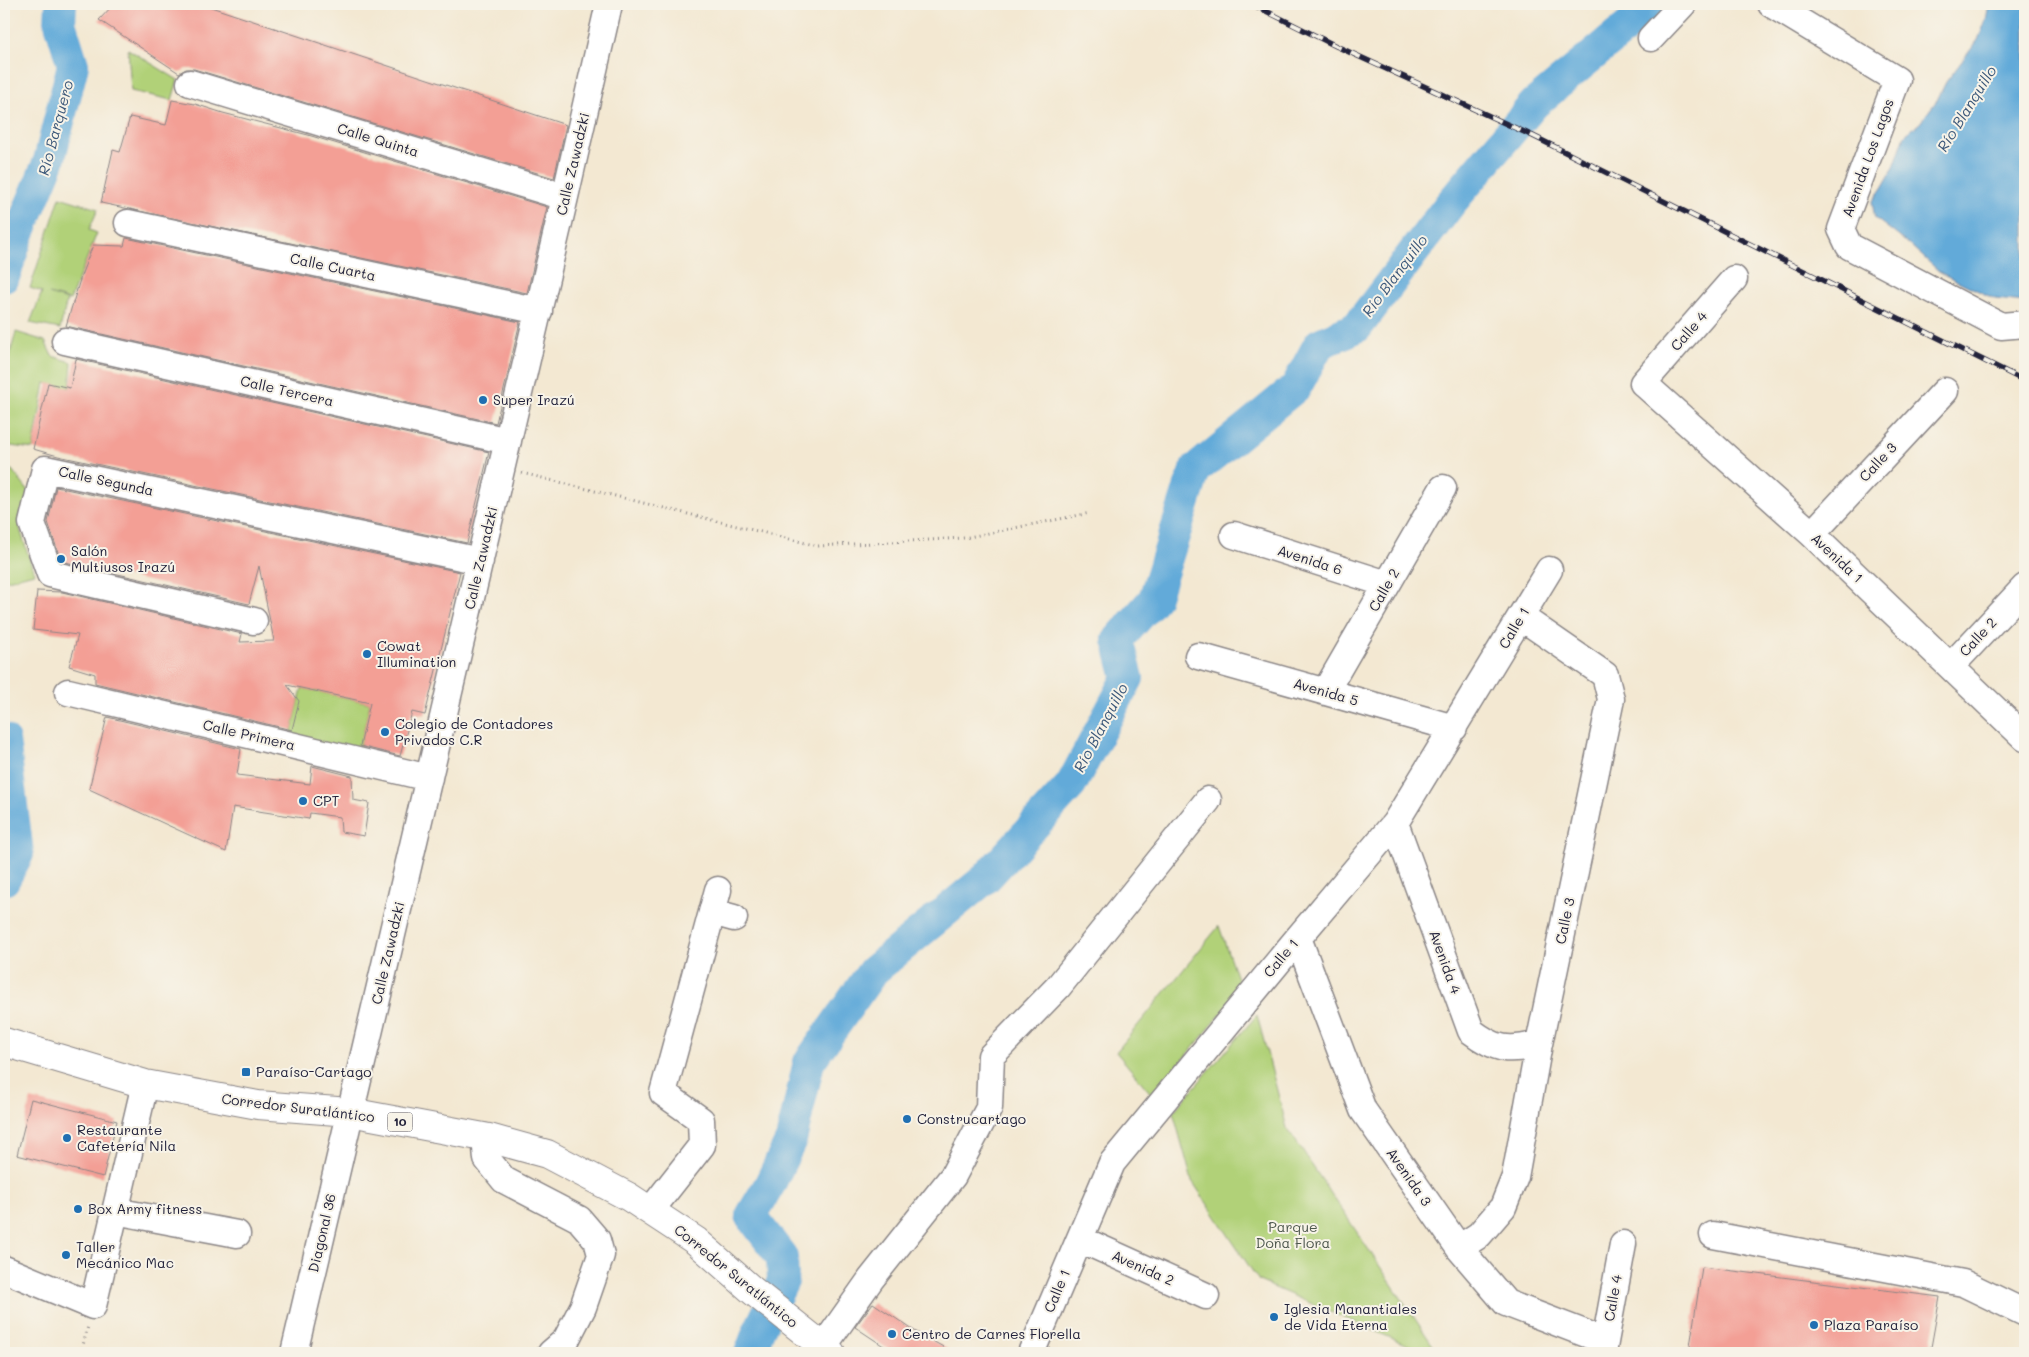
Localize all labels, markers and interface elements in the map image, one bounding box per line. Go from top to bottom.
water label: Río Blanquillo [1932,62,2001,155]
water label: Río Barquero [33,78,77,178]
street label: Avenida Los Lagos [1837,96,1898,220]
street label: Calle Zawadzki [551,111,594,217]
street label: Calle Quinta [335,118,421,161]
water label: Río Blanquillo [1357,230,1432,320]
street label: Calle Cuarta [288,248,378,285]
street label: Calle 4 [1666,306,1712,355]
street label: Calle Tercera [239,371,336,410]
place label: Super Irazú [493,390,575,409]
marker: Super Irazú [477,394,489,406]
street label: Calle 3 [1855,438,1901,485]
street label: Calle Segunda [57,461,155,500]
street label: Calle Zawadzki [459,505,502,611]
street label: Avenida 1 [1807,529,1867,587]
street label: Avenida 6 [1275,540,1345,579]
place label: Salón Multiusos Irazú [71,541,175,576]
marker: Salón Multiusos Irazú [55,553,67,565]
street label: Calle 2 [1364,565,1403,615]
street label: Calle 1 [1494,603,1533,652]
street label: Calle 2 [1955,613,2001,660]
place label: Cowat Illumination [377,636,456,671]
marker: Cowat Illumination [361,648,373,660]
street label: Avenida 5 [1291,673,1361,710]
water label: Río Blanquillo [1068,680,1132,775]
place label: Colegio de Contadores Privados C.R [395,714,553,749]
street label: Calle Primera [201,715,297,754]
marker: Colegio de Contadores Privados C.R [379,726,391,738]
place label: CPT [313,791,340,810]
marker: CPT [297,795,309,807]
street label: Calle 3 [1550,896,1579,946]
street label: Calle Zawadzki [366,900,409,1006]
street label: Avenida 4 [1425,927,1466,997]
street label: Calle 1 [1259,934,1302,981]
place label: Paraíso-Cartago [256,1062,372,1081]
marker: Paraíso-Cartago [240,1066,252,1078]
street label: Corredor Suratlántico [220,1089,376,1126]
place label: Construcartago [917,1109,1026,1128]
road number: 10 [388,1112,412,1132]
marker: Construcartago [901,1113,913,1125]
place label: Restaurante Cafetería Nila [77,1120,176,1155]
marker: Restaurante Cafetería Nila [61,1132,73,1144]
street label: Avenida 3 [1383,1144,1436,1209]
street label: Diagonal 36 [303,1192,340,1274]
place label: Box Army fitness [88,1199,202,1218]
marker: Box Army fitness [72,1203,84,1215]
park label: Parque Doña Flora [1256,1217,1330,1252]
street label: Corredor Suratlántico [670,1220,802,1331]
place label: Taller Mecánico Mac [76,1237,174,1272]
street label: Avenida 2 [1109,1245,1177,1290]
marker: Taller Mecánico Mac [60,1249,72,1261]
street label: Calle 1 [1039,1266,1074,1315]
street label: Calle 4 [1599,1272,1626,1323]
place label: Iglesia Manantiales de Vida Eterna [1284,1299,1417,1334]
marker: Iglesia Manantiales de Vida Eterna [1268,1311,1280,1323]
place label: Plaza Paraíso [1824,1315,1918,1334]
marker: Plaza Paraíso [1808,1319,1820,1331]
place label: Centro de Carnes Florella [902,1324,1081,1343]
marker: Centro de Carnes Florella [886,1328,898,1340]

